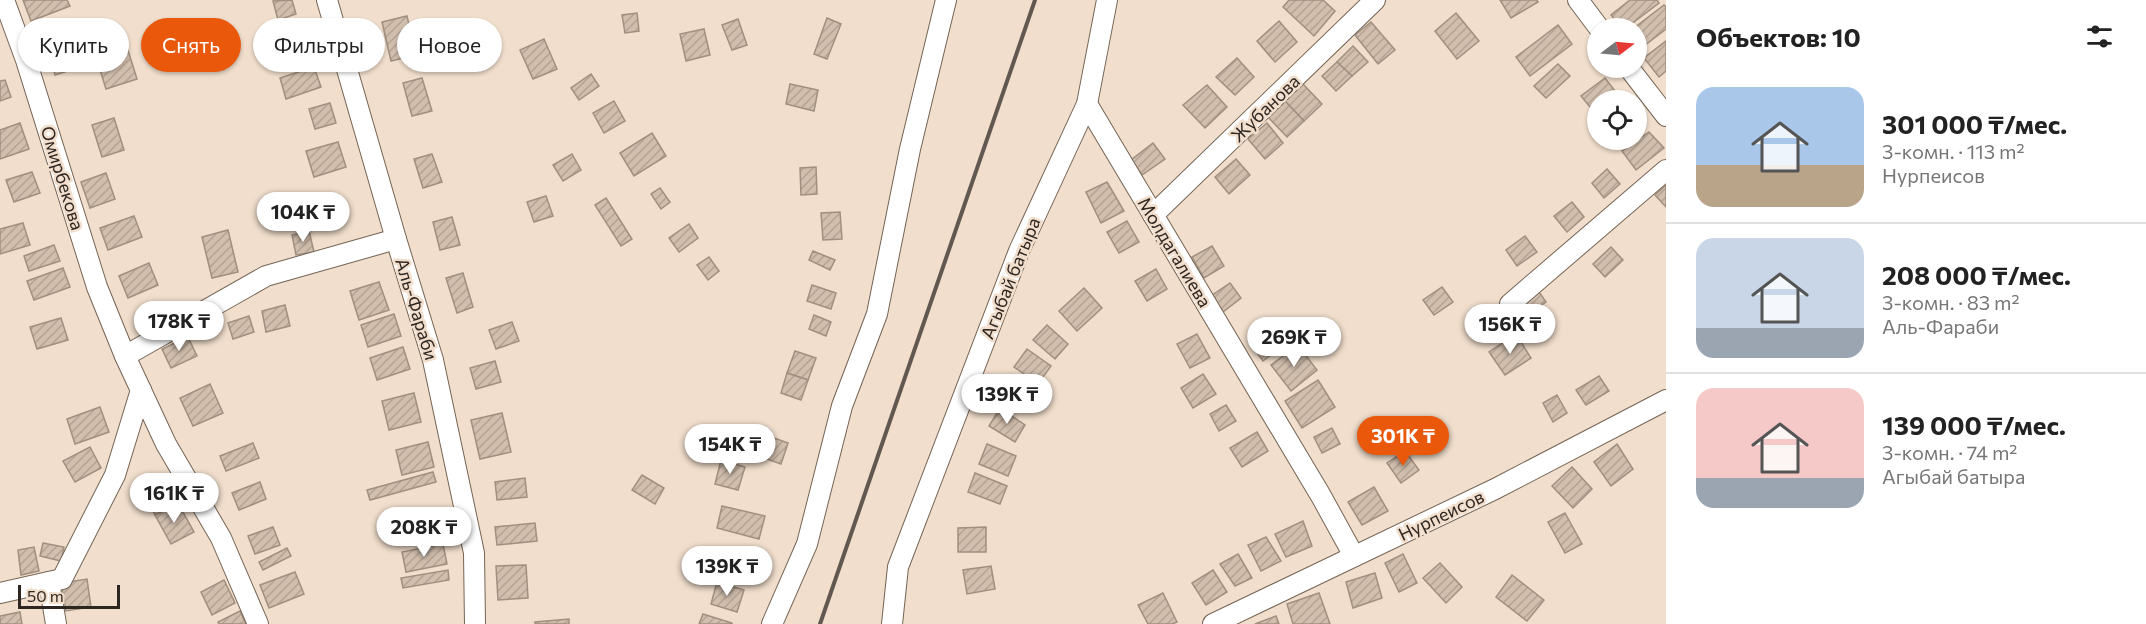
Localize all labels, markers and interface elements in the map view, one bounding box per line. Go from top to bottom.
chip: Купить [18,18,129,72]
chip: Снять [141,18,241,72]
chip: Фильтры [253,18,385,72]
chip: Новое [397,18,502,72]
north arrow [1587,18,1647,78]
map controls [1587,18,1647,150]
icon: filters [2083,20,2116,53]
text: Объектов: 10 [1696,21,1861,52]
street label: Жубанова [1226,70,1304,146]
button: locate [1587,90,1647,150]
text: 301 000 ₸/мес. [1882,108,2067,139]
icon: home [1744,111,1816,183]
street label: Омирбекова [37,123,89,233]
text: 3-комн. · 113 m² [1882,139,2025,163]
text: Нурпеисов [1882,163,1985,187]
pin: 104K ₸ [254,192,352,243]
street label: Молдагалиева [1134,193,1216,311]
text: 104K ₸ [271,199,335,223]
street label: Агыбай батыра [976,214,1044,342]
street label: Аль-Фараби [391,255,443,363]
text: 208 000 ₸/мес. [1882,259,2071,290]
icon: home [1744,262,1816,334]
text: 3-комн. · 83 m² [1882,290,2020,314]
pin: 178K ₸ [130,301,228,352]
pin: 156K ₸ [1461,304,1559,355]
text: 178K ₸ [148,308,210,332]
text: 156K ₸ [1478,311,1542,335]
text: Аль-Фараби [1882,314,1999,338]
pin: 269K ₸ [1245,317,1343,368]
text: 269K ₸ [1261,324,1327,348]
pin: 139K ₸ [958,374,1056,425]
text: 139K ₸ [975,381,1039,405]
text: 139 000 ₸/мес. [1882,409,2066,440]
icon: home [1744,412,1816,484]
pin: 301K ₸ [1354,416,1452,467]
text: 301K ₸ [1371,423,1435,447]
pin: 154K ₸ [681,424,779,475]
text: 154K ₸ [698,431,762,455]
text: 3-комн. · 74 m² [1882,440,2017,464]
text: Агыбай батыра [1882,464,2025,488]
pin: 161K ₸ [125,473,223,524]
text: 161K ₸ [144,480,204,504]
street label: Нурпеисов [1395,485,1487,545]
pin: 208K ₸ [375,507,473,558]
text: 208K ₸ [391,514,457,538]
pin: 139K ₸ [678,546,776,597]
text: 139K ₸ [695,553,759,577]
scale bar [18,582,120,610]
text: 50 m [27,586,64,605]

